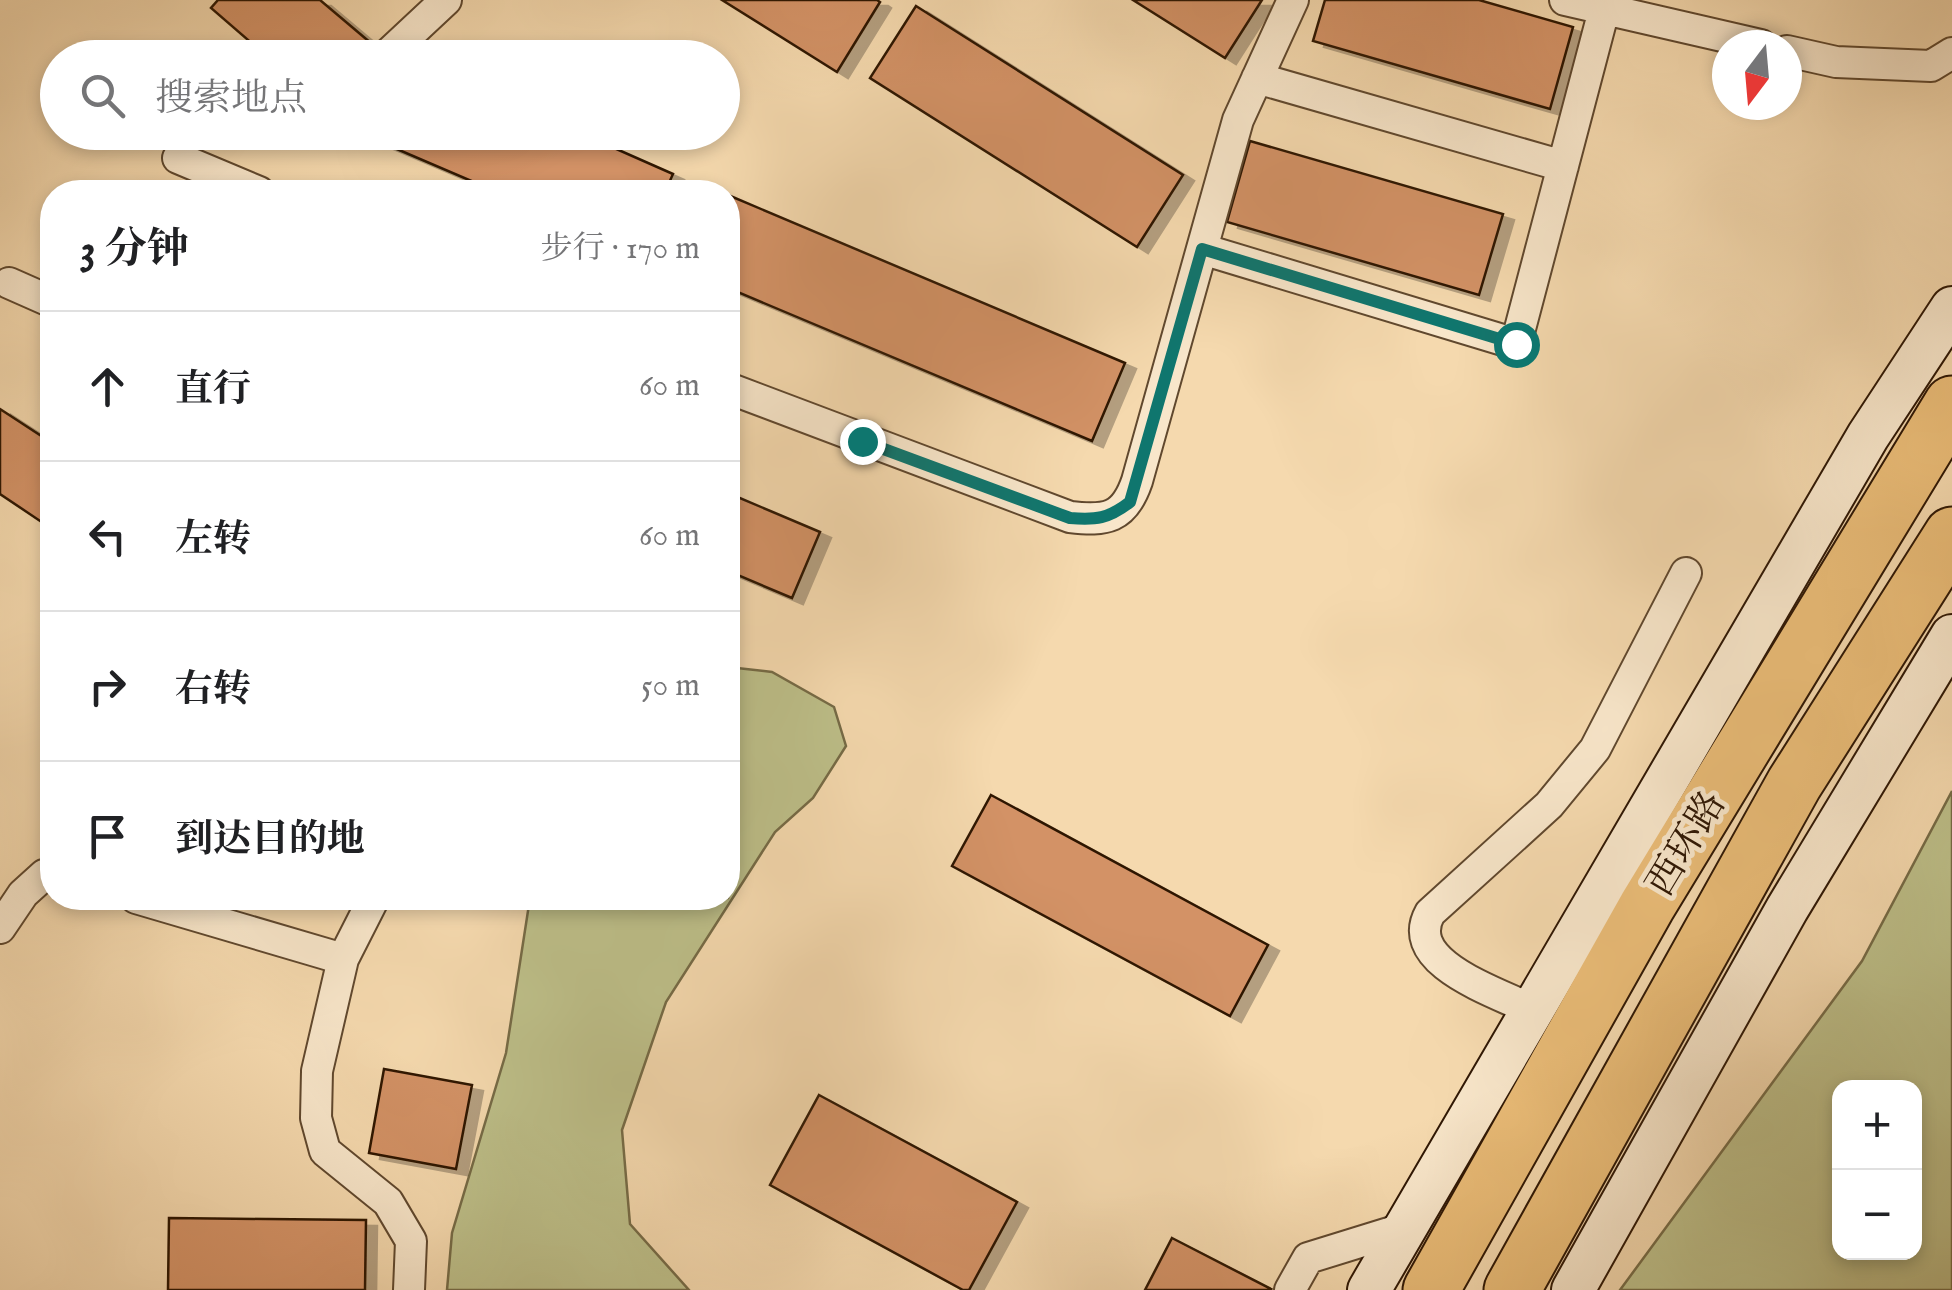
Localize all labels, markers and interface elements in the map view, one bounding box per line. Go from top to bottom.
north arrow [1712,30,1802,120]
search box [40,40,740,150]
icon: search [75,68,130,123]
text: 搜索地点 [155,76,307,124]
text: 3 分钟 [80,224,189,277]
text: 步行 · 170 m [541,229,700,270]
route start [1494,322,1540,368]
icon: ahead [80,359,135,414]
text: 60 m [639,366,700,407]
text: 直行 [175,367,251,415]
route end [840,419,886,465]
icon: left [80,509,135,564]
text: 60 m [639,516,700,557]
text: 左转 [175,517,251,565]
icon: right [80,659,135,714]
text: 50 m [641,666,700,707]
text: 右转 [175,667,251,715]
street label: 西环路 [1638,783,1738,906]
icon: arrive [80,809,135,864]
text: 到达目的地 [175,817,365,865]
map controls [1832,1080,1922,1260]
button: + [1832,1080,1922,1170]
button: − [1832,1170,1922,1260]

